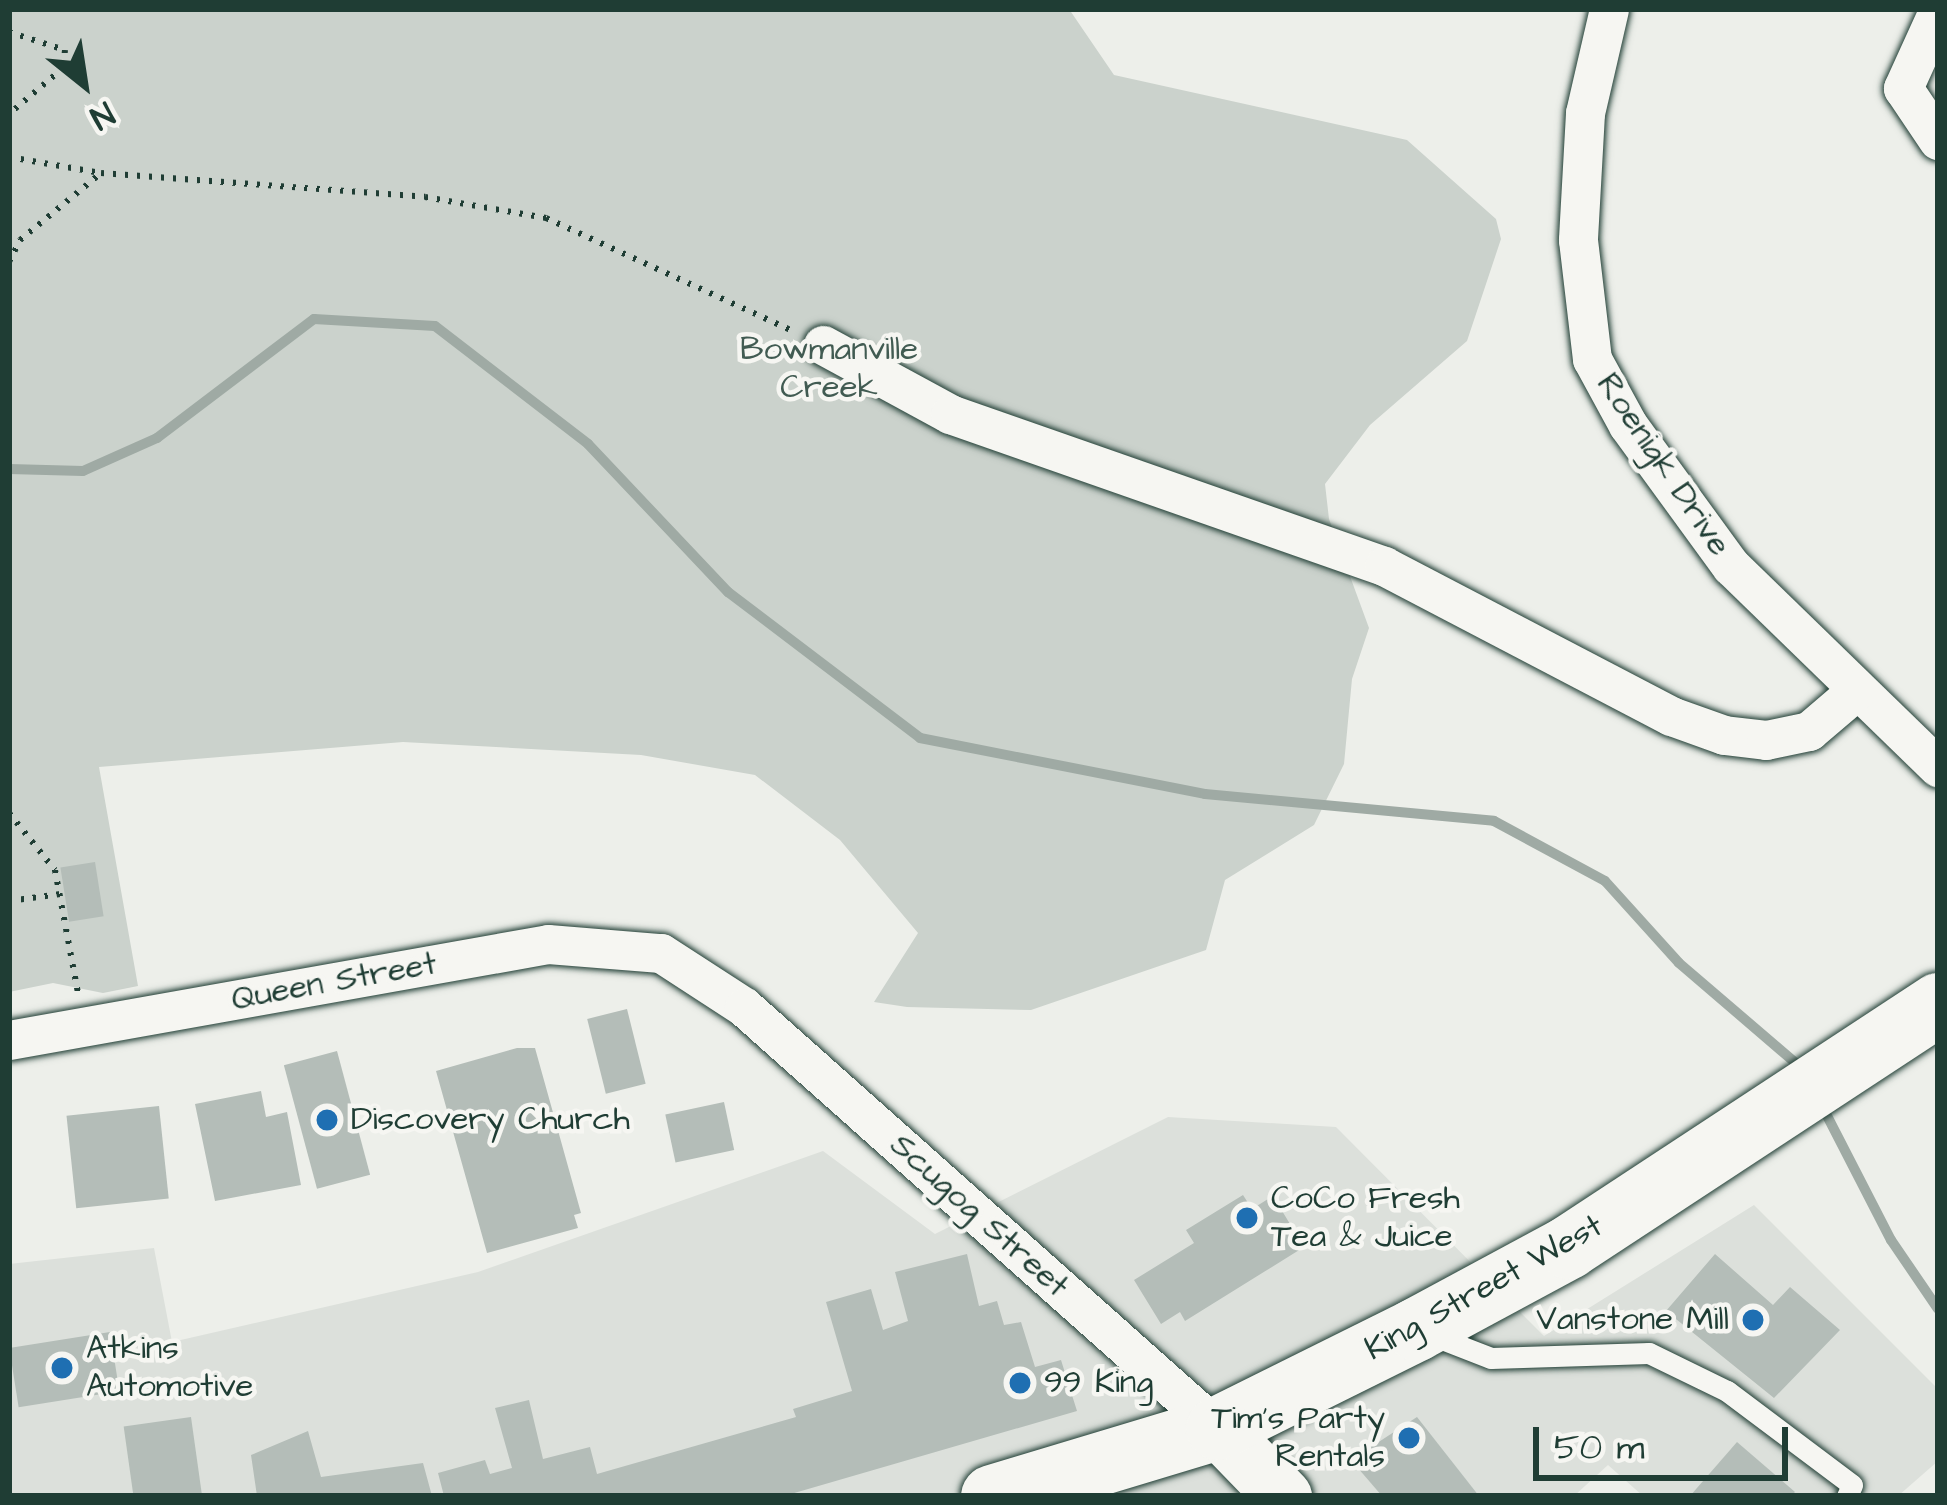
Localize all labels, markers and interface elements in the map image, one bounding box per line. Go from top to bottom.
north arrow [24,24,144,144]
text: N [82,90,122,140]
park label: Bowmanville Creek [740,330,918,408]
street label: Roenigk Drive [1587,366,1739,564]
street label: Queen Street [228,944,440,1020]
place label: Discovery Church [351,1100,630,1140]
marker: Discovery Church [314,1107,340,1133]
street label: Scugog Street [882,1126,1076,1306]
place label: CoCo Fresh Tea & Juice [1271,1179,1460,1257]
marker: CoCo Fresh Tea & Juice [1234,1205,1260,1231]
street label: King Street West [1358,1206,1610,1370]
place label: Vanstone Mill [1536,1300,1729,1340]
marker: Vanstone Mill [1740,1307,1766,1333]
place label: Atkins Automotive [86,1329,253,1407]
marker: Atkins Automotive [49,1355,75,1381]
place label: 99 King [1044,1363,1153,1403]
marker: 99 King [1007,1370,1033,1396]
place label: Tim's Party Rentals [1211,1399,1385,1477]
scale bar [1539,1403,1794,1477]
text: 50 m [1554,1422,1645,1473]
marker: Tim's Party Rentals [1396,1425,1422,1451]

